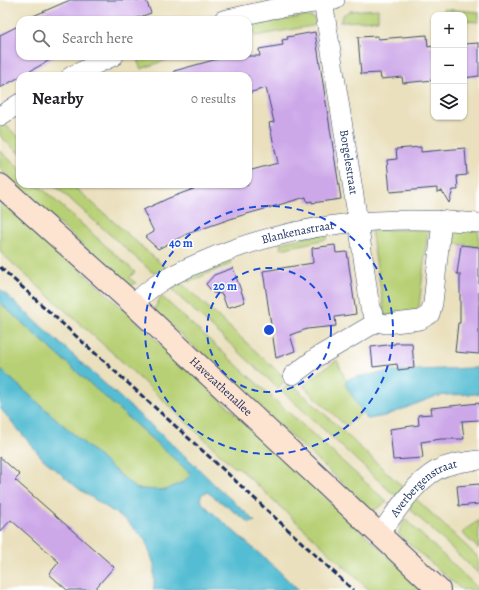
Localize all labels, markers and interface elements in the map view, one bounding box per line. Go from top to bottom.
map controls [431,12,467,120]
button: + [431,12,467,48]
search box [16,16,252,60]
icon: search [30,27,52,49]
text: Search here [62,28,133,48]
button: − [431,48,467,84]
button: layers [431,84,467,120]
text: Nearby [32,87,83,110]
text: 0 results [191,90,236,107]
street label: Borgelestraat [336,128,362,196]
street label: Blankenastraat [259,217,335,248]
text: 40 m [169,235,193,251]
text: 20 m [213,278,237,294]
centre of rings [262,323,276,337]
street label: Havezathenallee [186,353,256,420]
street label: Averbergenstraat [386,455,458,521]

